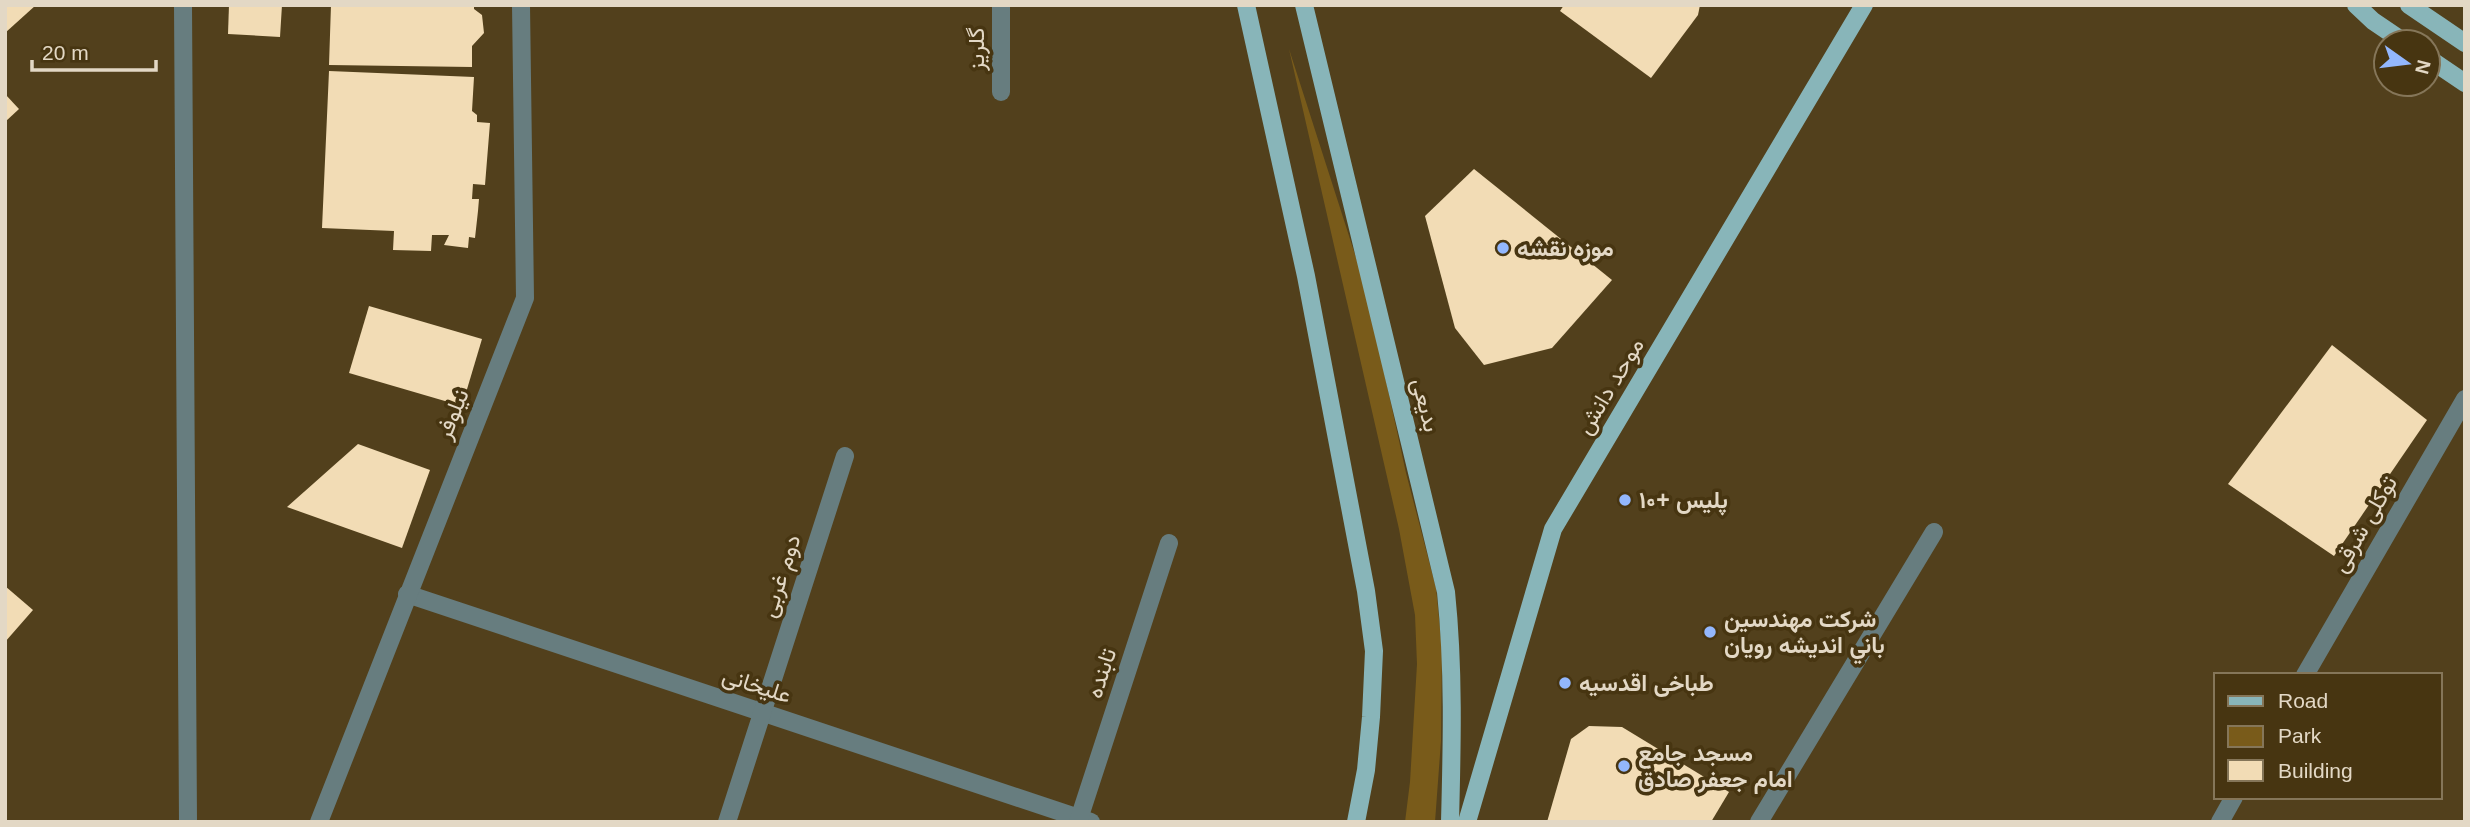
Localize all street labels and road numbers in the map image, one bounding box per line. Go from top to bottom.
street label: گلریز [963,27,991,72]
street label: موحد دانش [1571,333,1651,440]
street label: بدیعی [1406,376,1445,435]
street label: نیلوفر [430,385,476,445]
street label: توکلی شرقی [2326,471,2404,578]
street label: دوم غربی [754,531,807,621]
street label: تابنده [1081,645,1121,701]
street label: علیخانی [719,662,795,709]

